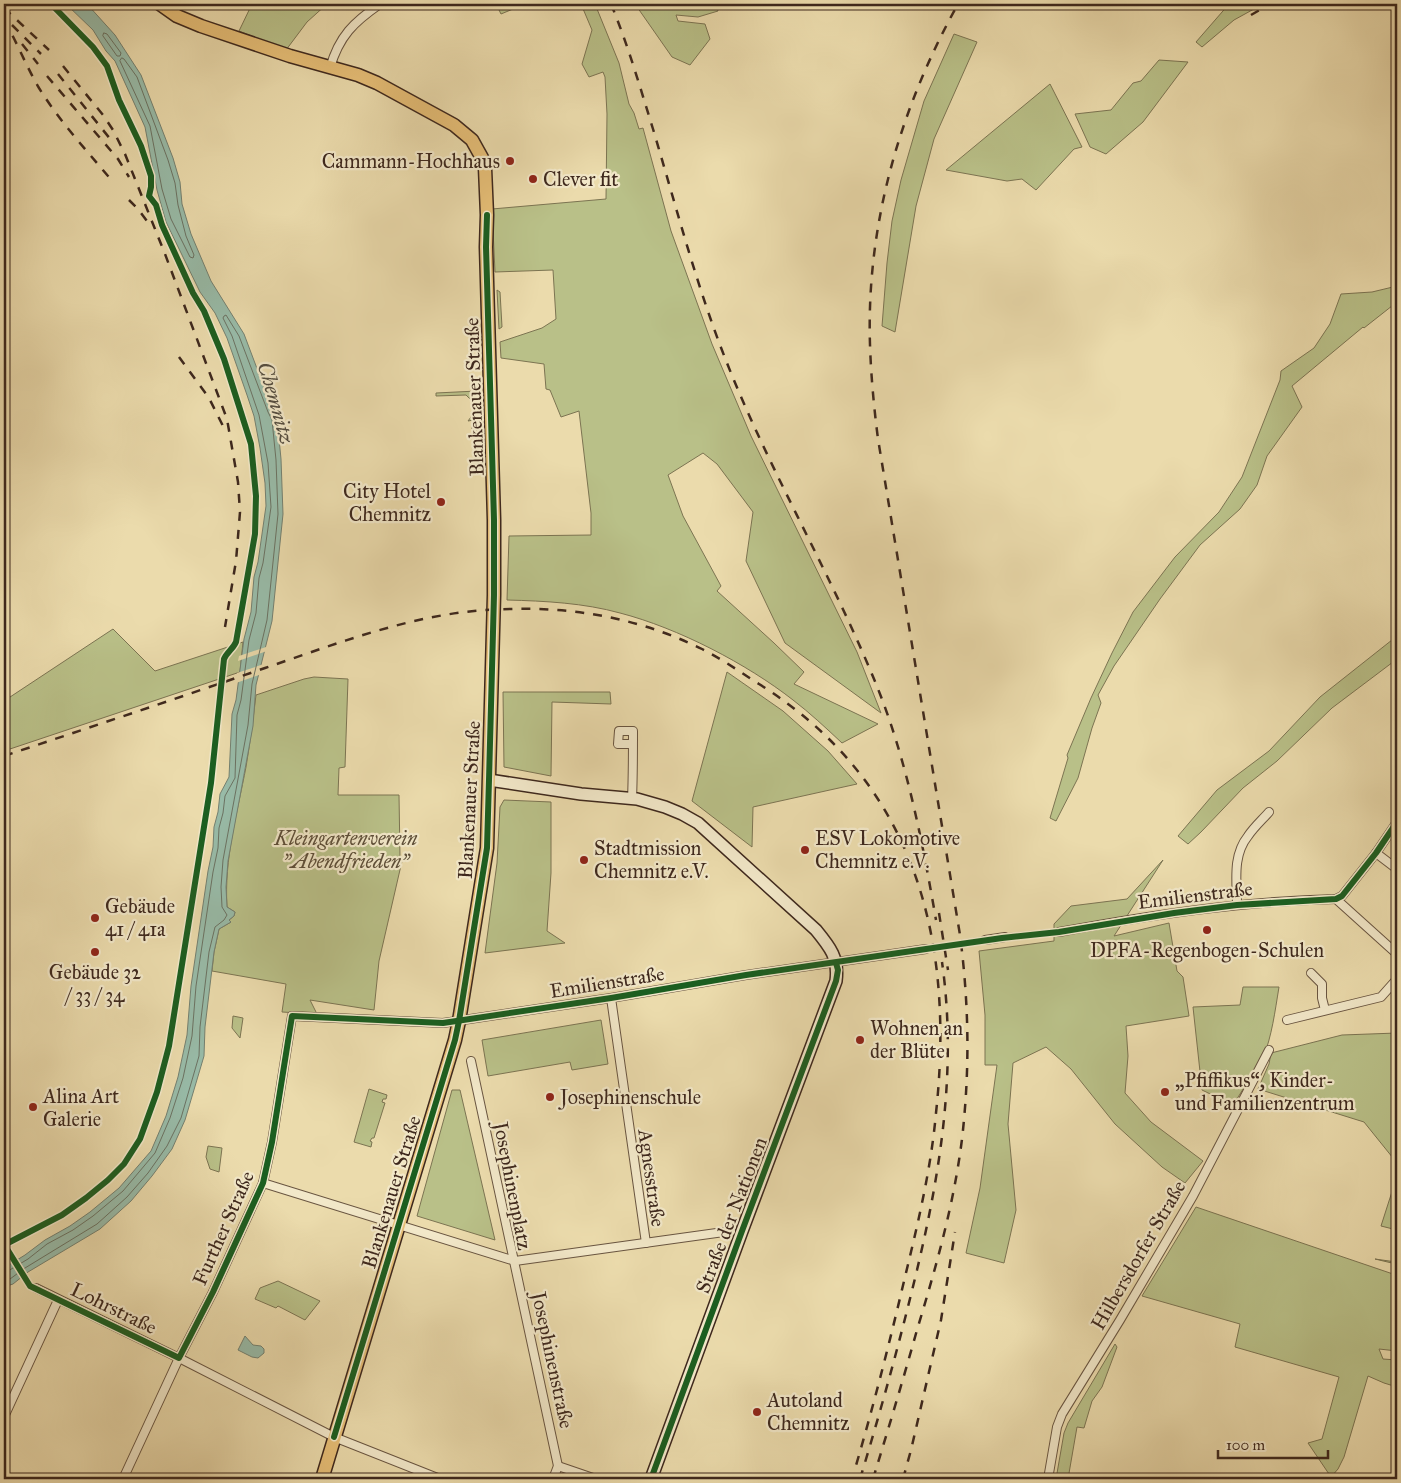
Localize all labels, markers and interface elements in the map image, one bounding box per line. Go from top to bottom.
place label: Cammann-Hochhaus [322,149,500,173]
marker: Cammann-Hochhaus [504,155,516,167]
place label: Clever fit [543,167,618,191]
marker: Clever fit [527,173,539,185]
street label: Blankenauer Straße [459,317,489,477]
water label: Chemnitz [252,359,300,447]
place label: City Hotel Chemnitz [343,479,432,526]
marker: City Hotel Chemnitz [435,496,447,508]
street label: Blankenauer Straße [453,720,485,880]
park label: Kleingartenverein "Abendfrieden" [273,826,418,873]
place label: ESV Lokomotive Chemnitz e.V. [815,826,960,873]
place label: Stadtmission Chemnitz e.V. [594,836,709,883]
marker: ESV Lokomotive Chemnitz e.V. [799,844,811,856]
marker: Stadtmission Chemnitz e.V. [578,854,590,866]
street label: Emilienstraße [1136,876,1254,914]
place label: Gebäude 41 / 41a [105,894,175,941]
marker: Gebäude 41 / 41a [89,912,101,924]
marker: DPFA-Regenbogen-Schulen [1201,924,1213,936]
place label: DPFA-Regenbogen-Schulen [1090,938,1324,963]
marker: Gebäude 32 / 33 / 34 [89,946,101,958]
place label: Gebäude 32 / 33 / 34 [49,960,141,1007]
street label: Emilienstraße [548,961,666,1003]
place label: Wohnen an der Blüte [870,1016,963,1063]
marker: Wohnen an der Blüte [854,1034,866,1046]
place label: „Pfiffikus“, Kinder- und Familienzentrum [1175,1068,1355,1115]
place label: Alina Art Galerie [42,1084,119,1131]
place label: Josephinenschule [558,1085,701,1110]
marker: „Pfiffikus“, Kinder- und Familienzentrum [1159,1086,1171,1098]
marker: Josephinenschule [544,1091,556,1103]
marker: Alina Art Galerie [27,1101,39,1113]
street label: Blankenauer Straße [356,1113,426,1271]
street label: Josephinenplatz [487,1118,537,1252]
street label: Agnesstraße [632,1127,671,1228]
street label: Straße der Nationen [690,1133,772,1296]
street label: Further Straße [187,1167,259,1289]
street label: Hilbersdorfer Straße [1085,1176,1191,1334]
street label: Lohrstraße [67,1277,161,1339]
street label: Josephinenstraße [525,1288,579,1431]
place label: Autoland Chemnitz [766,1388,849,1435]
marker: Autoland Chemnitz [751,1406,763,1418]
scale bar [1218,1428,1328,1460]
text: 100 m [1226,1436,1266,1454]

